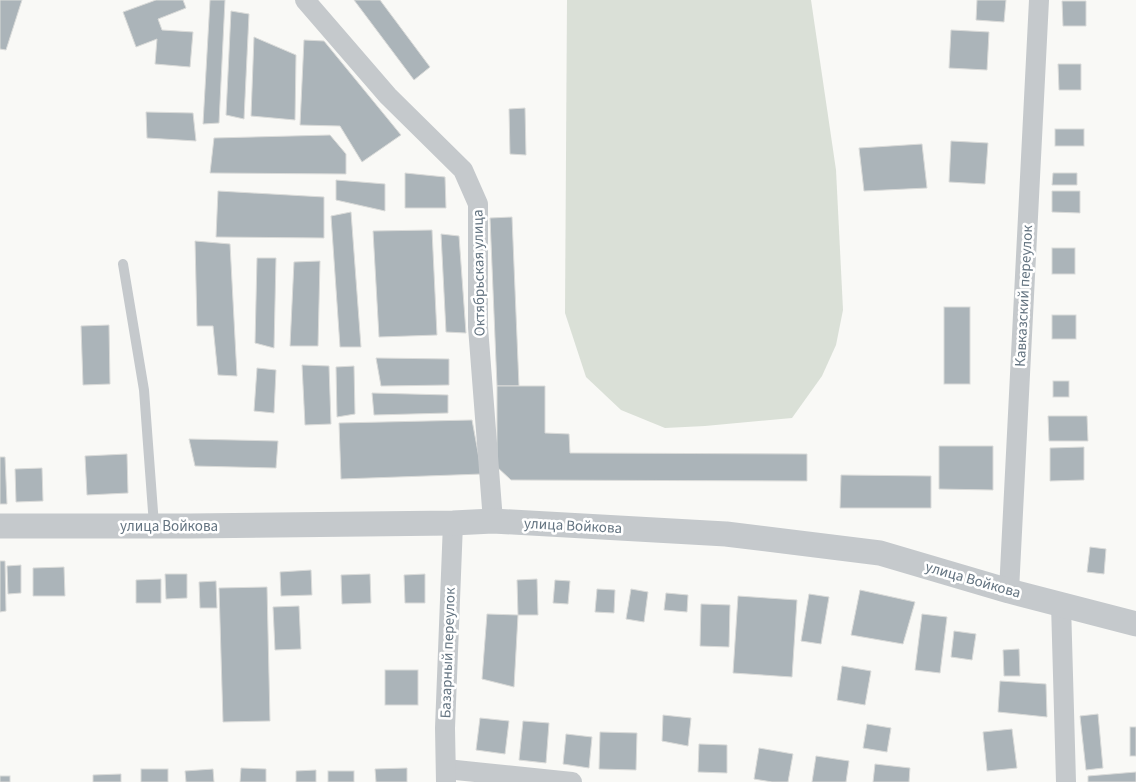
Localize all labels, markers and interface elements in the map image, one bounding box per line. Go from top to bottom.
street label: Октябрьская улица [467,209,491,337]
street label: Кавказский переулок [1010,224,1038,367]
street label: улица Войкова [523,513,623,539]
street label: улица Войкова [120,516,218,537]
street label: улица Войкова [923,556,1023,604]
street label: Базарный переулок [435,587,461,719]

